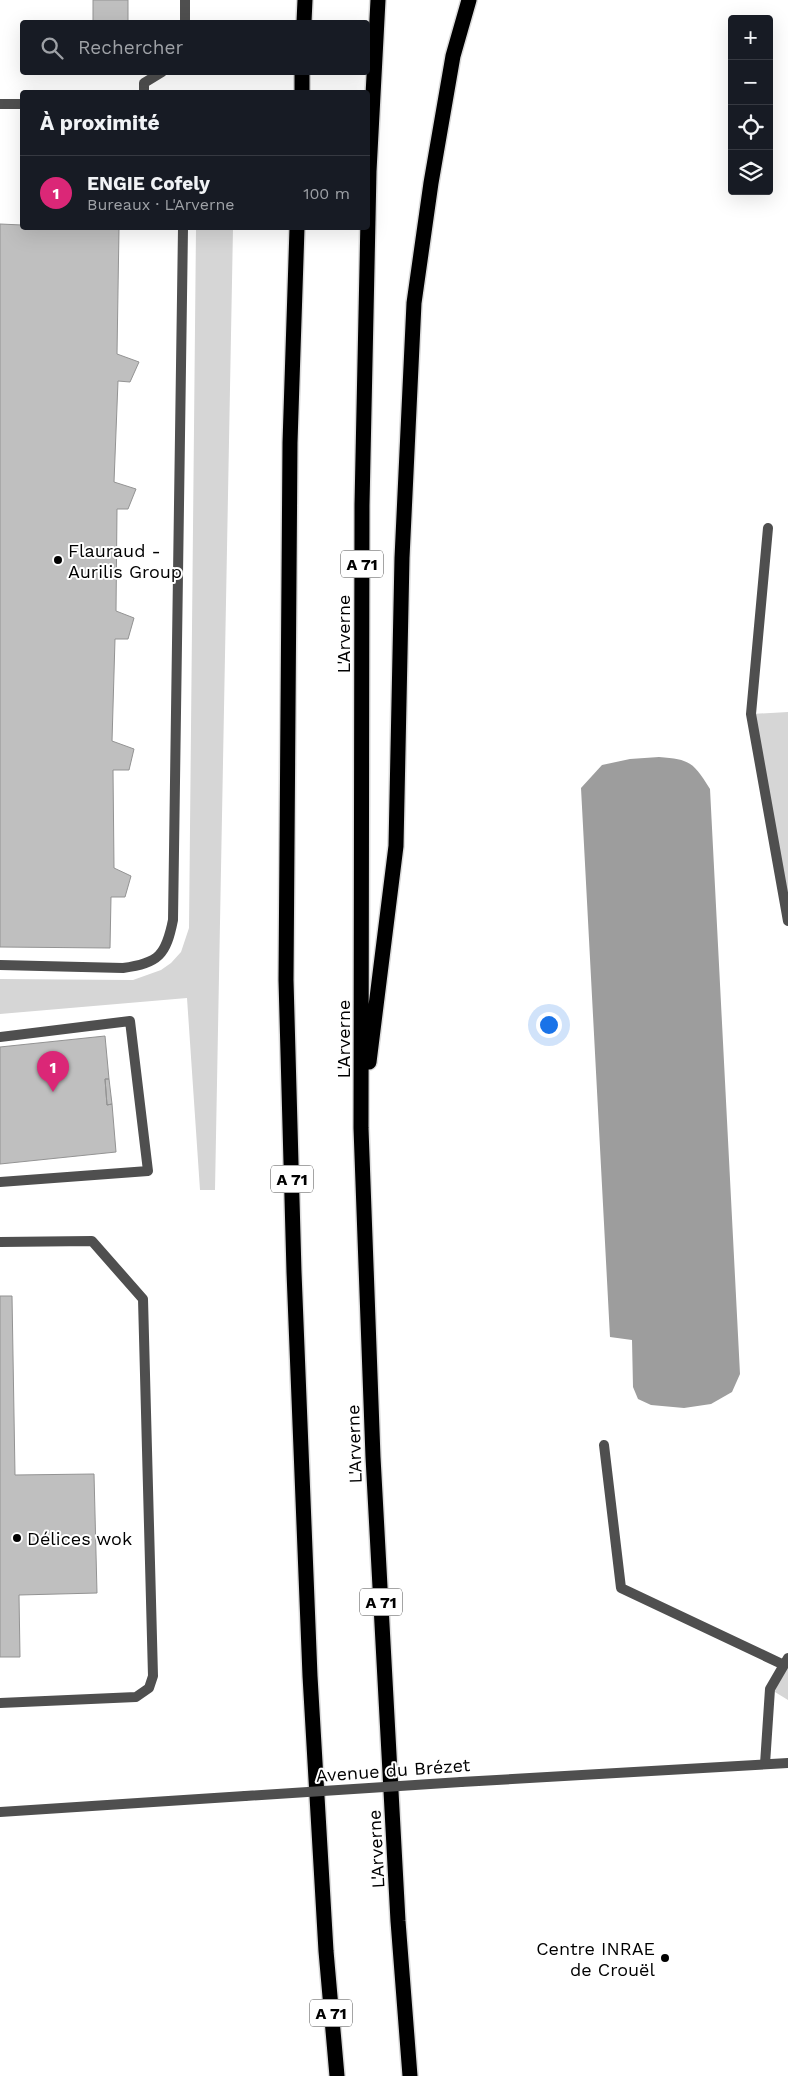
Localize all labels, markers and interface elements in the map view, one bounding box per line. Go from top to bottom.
map controls [728,15,773,195]
button: + [728,15,773,60]
search box [20,20,370,75]
icon: search [38,34,66,62]
text: Rechercher [78,36,183,59]
button: − [728,60,773,105]
button: locate [728,105,773,150]
text: À proximité [40,110,160,135]
button: layers [728,150,773,195]
text: ENGIE Cofely [87,172,210,195]
text: 1 [53,184,59,203]
text: 100 m [303,184,350,203]
text: Bureaux · L'Arverne [87,195,235,214]
place label: Flauraud - Aurilis Group [68,540,182,582]
road number: A 71 [341,550,383,578]
marker: Flauraud - Aurilis Group [52,554,64,566]
street label: L'Arverne [333,595,354,673]
street label: L'Arverne [333,1000,354,1078]
your location [536,1012,562,1038]
pin: 1 [37,1051,69,1092]
road number: A 71 [271,1166,313,1192]
street label: L'Arverne [342,1404,366,1484]
place label: Délices wok [27,1528,132,1549]
marker: Délices wok [11,1532,23,1544]
road number: A 71 [360,1588,402,1615]
street label: Avenue du Brézet [315,1754,471,1786]
street label: L'Arverne [363,1809,389,1889]
place label: Centre INRAE de Crouël [536,1938,655,1980]
marker: Centre INRAE de Crouël [659,1952,671,1964]
road number: A 71 [310,2000,352,2026]

